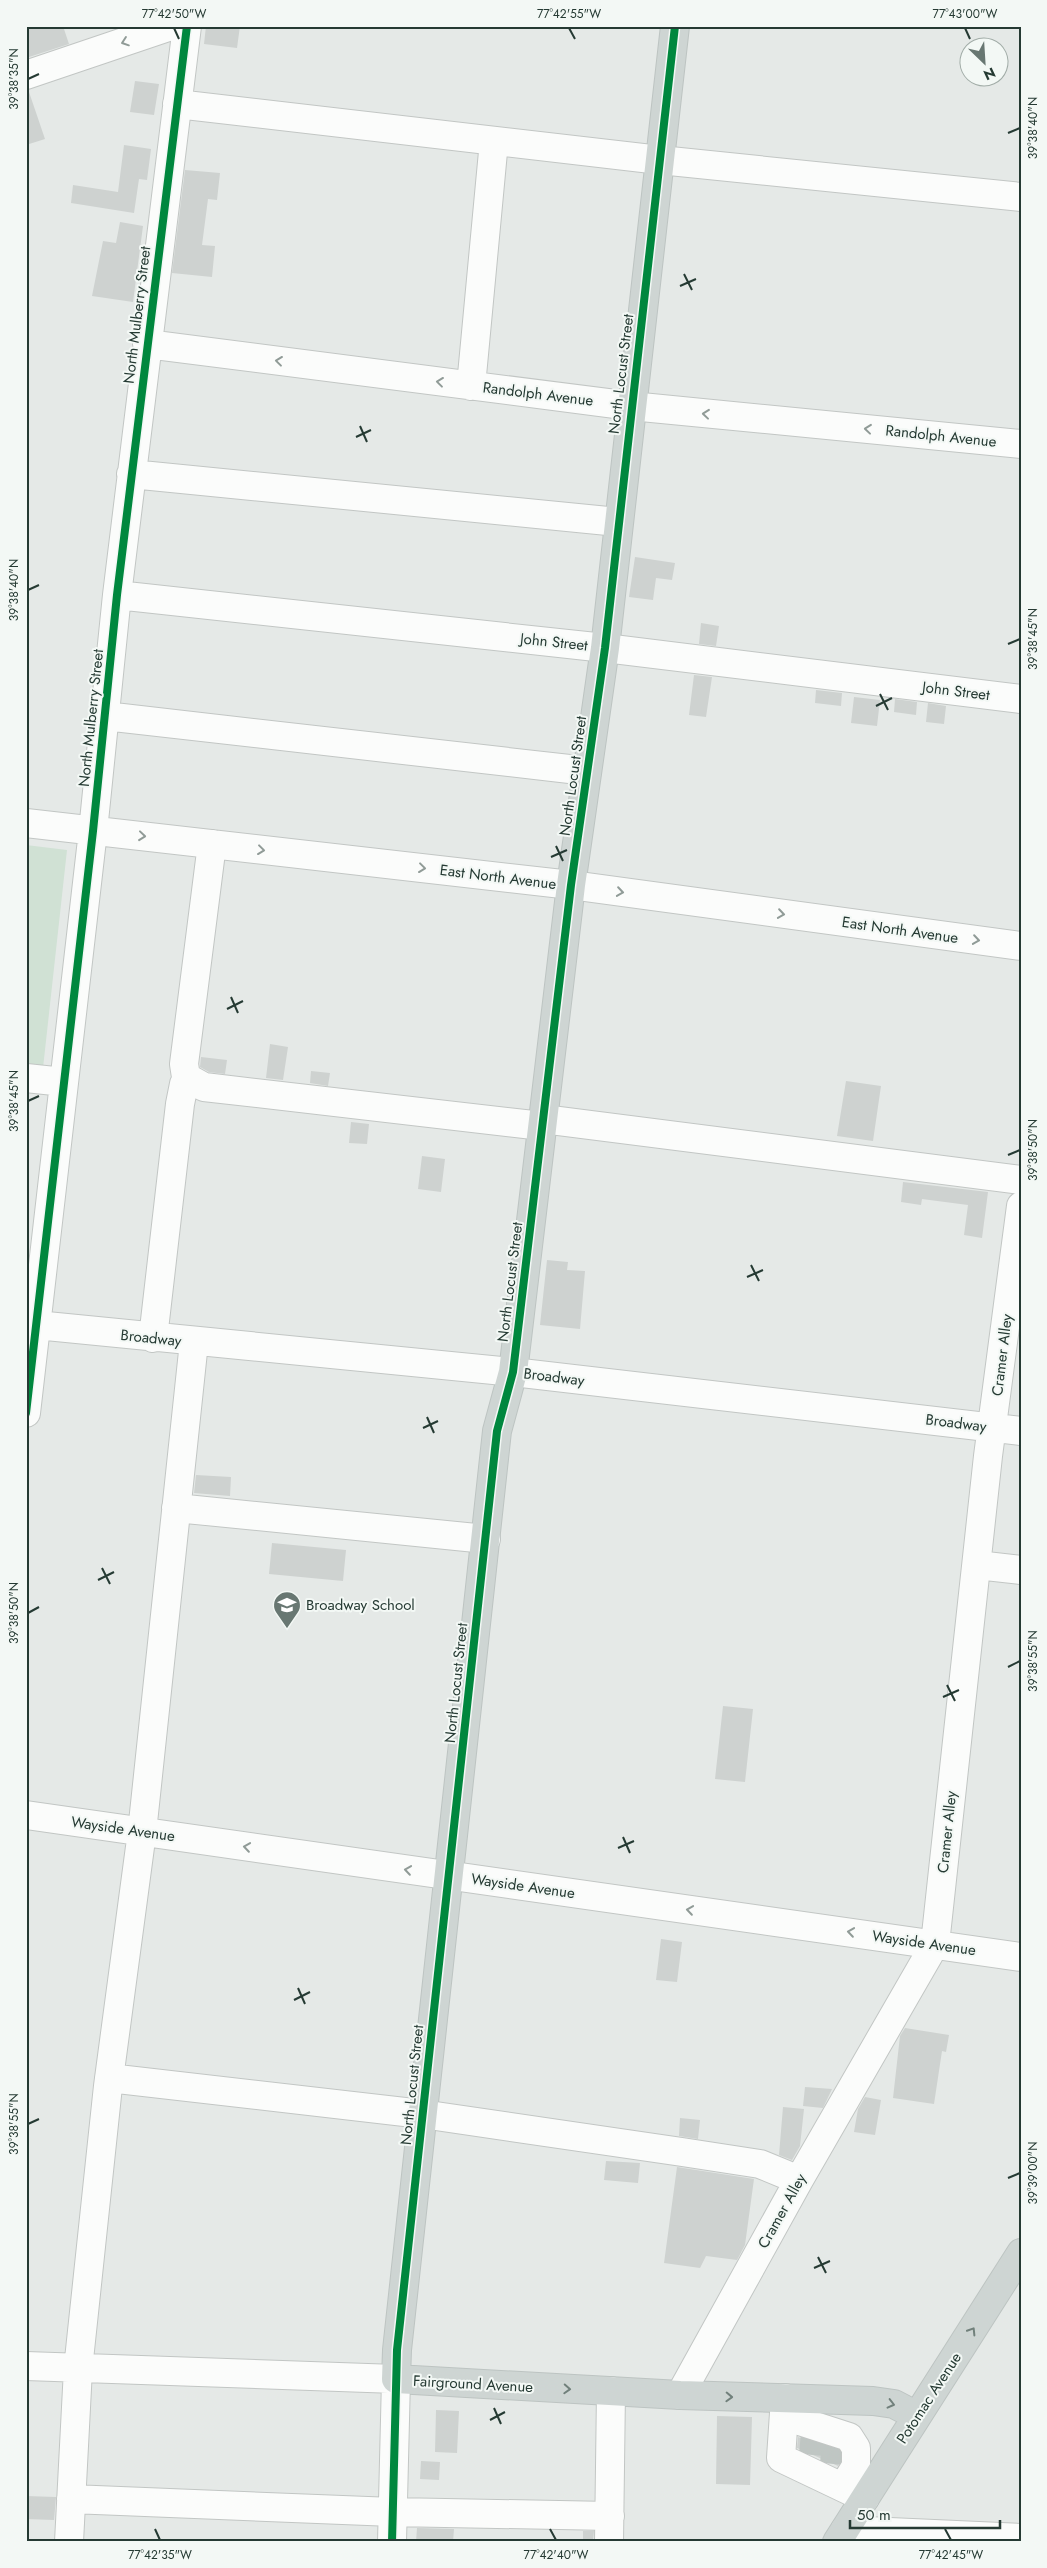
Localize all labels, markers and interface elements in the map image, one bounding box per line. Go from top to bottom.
text: 77°42'50"W [142,5,206,23]
text: 77°42'55"W [537,5,601,23]
text: 77°43'00"W [933,5,998,23]
one-way arrow [121,36,130,46]
north arrow [960,38,1010,88]
text: 39°38'35"N [5,48,23,110]
text: N [980,62,999,85]
text: 39°38'40"N [1024,97,1042,159]
street label: North Mulberry Street [118,245,156,385]
street label: North Locust Street [603,312,639,435]
one-way arrow [275,356,283,367]
street label: Randolph Avenue [481,376,595,412]
one-way arrow [436,377,445,387]
one-way arrow [702,409,710,420]
street label: Randolph Avenue [884,419,998,453]
one-way arrow [863,424,871,435]
text: 39°38'40"N [5,559,23,621]
text: 39°38'45"N [1024,608,1042,670]
street label: John Street [517,627,589,657]
street label: North Mulberry Street [73,648,109,788]
street label: John Street [919,676,991,706]
street label: North Locust Street [554,714,592,837]
one-way arrow [138,830,146,841]
one-way arrow [257,844,265,855]
street label: East North Avenue [438,859,558,895]
one-way arrow [418,862,426,873]
one-way arrow [616,886,624,897]
one-way arrow [776,908,785,918]
street label: East North Avenue [840,911,960,949]
one-way arrow [973,934,981,945]
text: 39°38'45"N [5,1070,23,1132]
text: 39°38'50"N [1024,1119,1042,1181]
street label: North Locust Street [492,1220,528,1343]
street label: Cramer Alley [986,1312,1018,1397]
street label: Broadway [119,1324,183,1352]
street label: Broadway [522,1362,586,1392]
street label: Broadway [924,1408,988,1438]
text: 39°38'50"N [5,1582,23,1644]
school or university icon: Broadway School [272,1590,302,1629]
place label: Broadway School [306,1594,415,1616]
street label: North Locust Street [439,1621,473,1744]
text: 39°38'55"N [1024,1630,1042,1692]
street label: Cramer Alley [932,1789,962,1874]
street label: Wayside Avenue [70,1811,177,1847]
one-way arrow [243,1842,251,1853]
one-way arrow [404,1865,412,1876]
street label: Wayside Avenue [470,1868,577,1904]
one-way arrow [686,1905,695,1915]
street label: Wayside Avenue [871,1925,978,1961]
one-way arrow [847,1927,855,1938]
street label: North Locust Street [395,2023,429,2146]
text: 39°38'55"N [5,2093,23,2155]
text: 39°39'00"N [1024,2142,1042,2204]
street label: Cramer Alley [752,2169,812,2252]
one-way arrow [965,2327,975,2336]
street label: Potomac Avenue [891,2348,967,2448]
street label: Fairground Avenue [412,2370,534,2398]
one-way arrow [563,2383,571,2394]
one-way arrow [726,2391,734,2402]
one-way arrow [887,2399,895,2409]
scale bar [850,2498,1000,2530]
text: 50 m [857,2504,891,2526]
text: 77°42'35"W [128,2546,192,2564]
text: 77°42'40"W [524,2546,589,2564]
text: 77°42'45"W [919,2546,983,2564]

